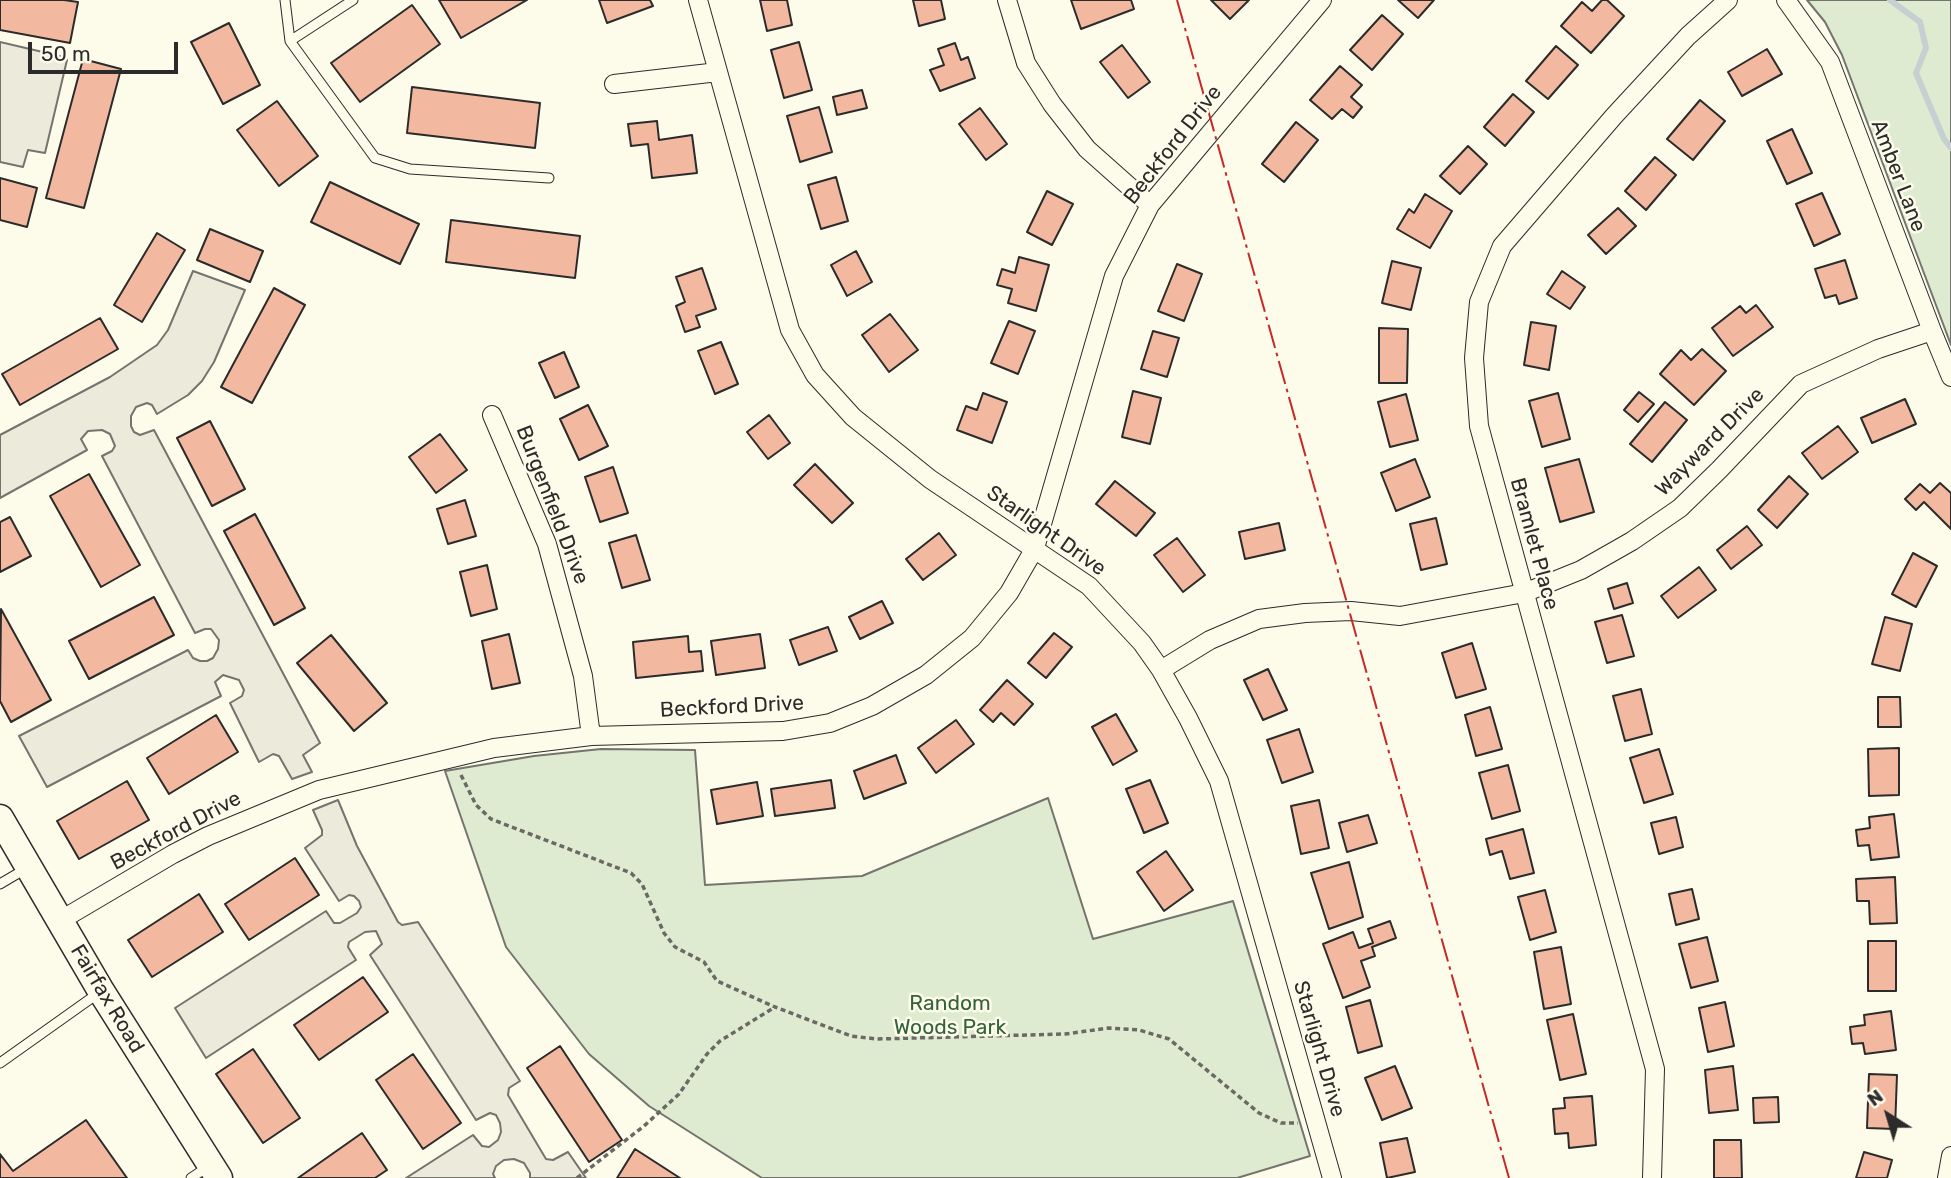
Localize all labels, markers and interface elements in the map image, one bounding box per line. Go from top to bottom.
scale bar [32,28,182,72]
text: 50 m [41,41,91,66]
street label: Beckford Drive [1119,80,1227,210]
street label: Amber Lane [1865,116,1931,236]
street label: Wayward Drive [1650,382,1770,502]
street label: Burgenfield Drive [510,422,594,588]
street label: Bramlet Place [1504,475,1564,613]
street label: Starlight Drive [981,481,1111,581]
street label: Beckford Drive [659,691,805,723]
street label: Beckford Drive [106,786,246,876]
street label: Fairfax Road [65,940,149,1058]
street label: Starlight Drive [1288,978,1350,1120]
park label: Random Woods Park [894,991,1006,1041]
north arrow [1853,1080,1923,1150]
text: N [1863,1085,1887,1111]

